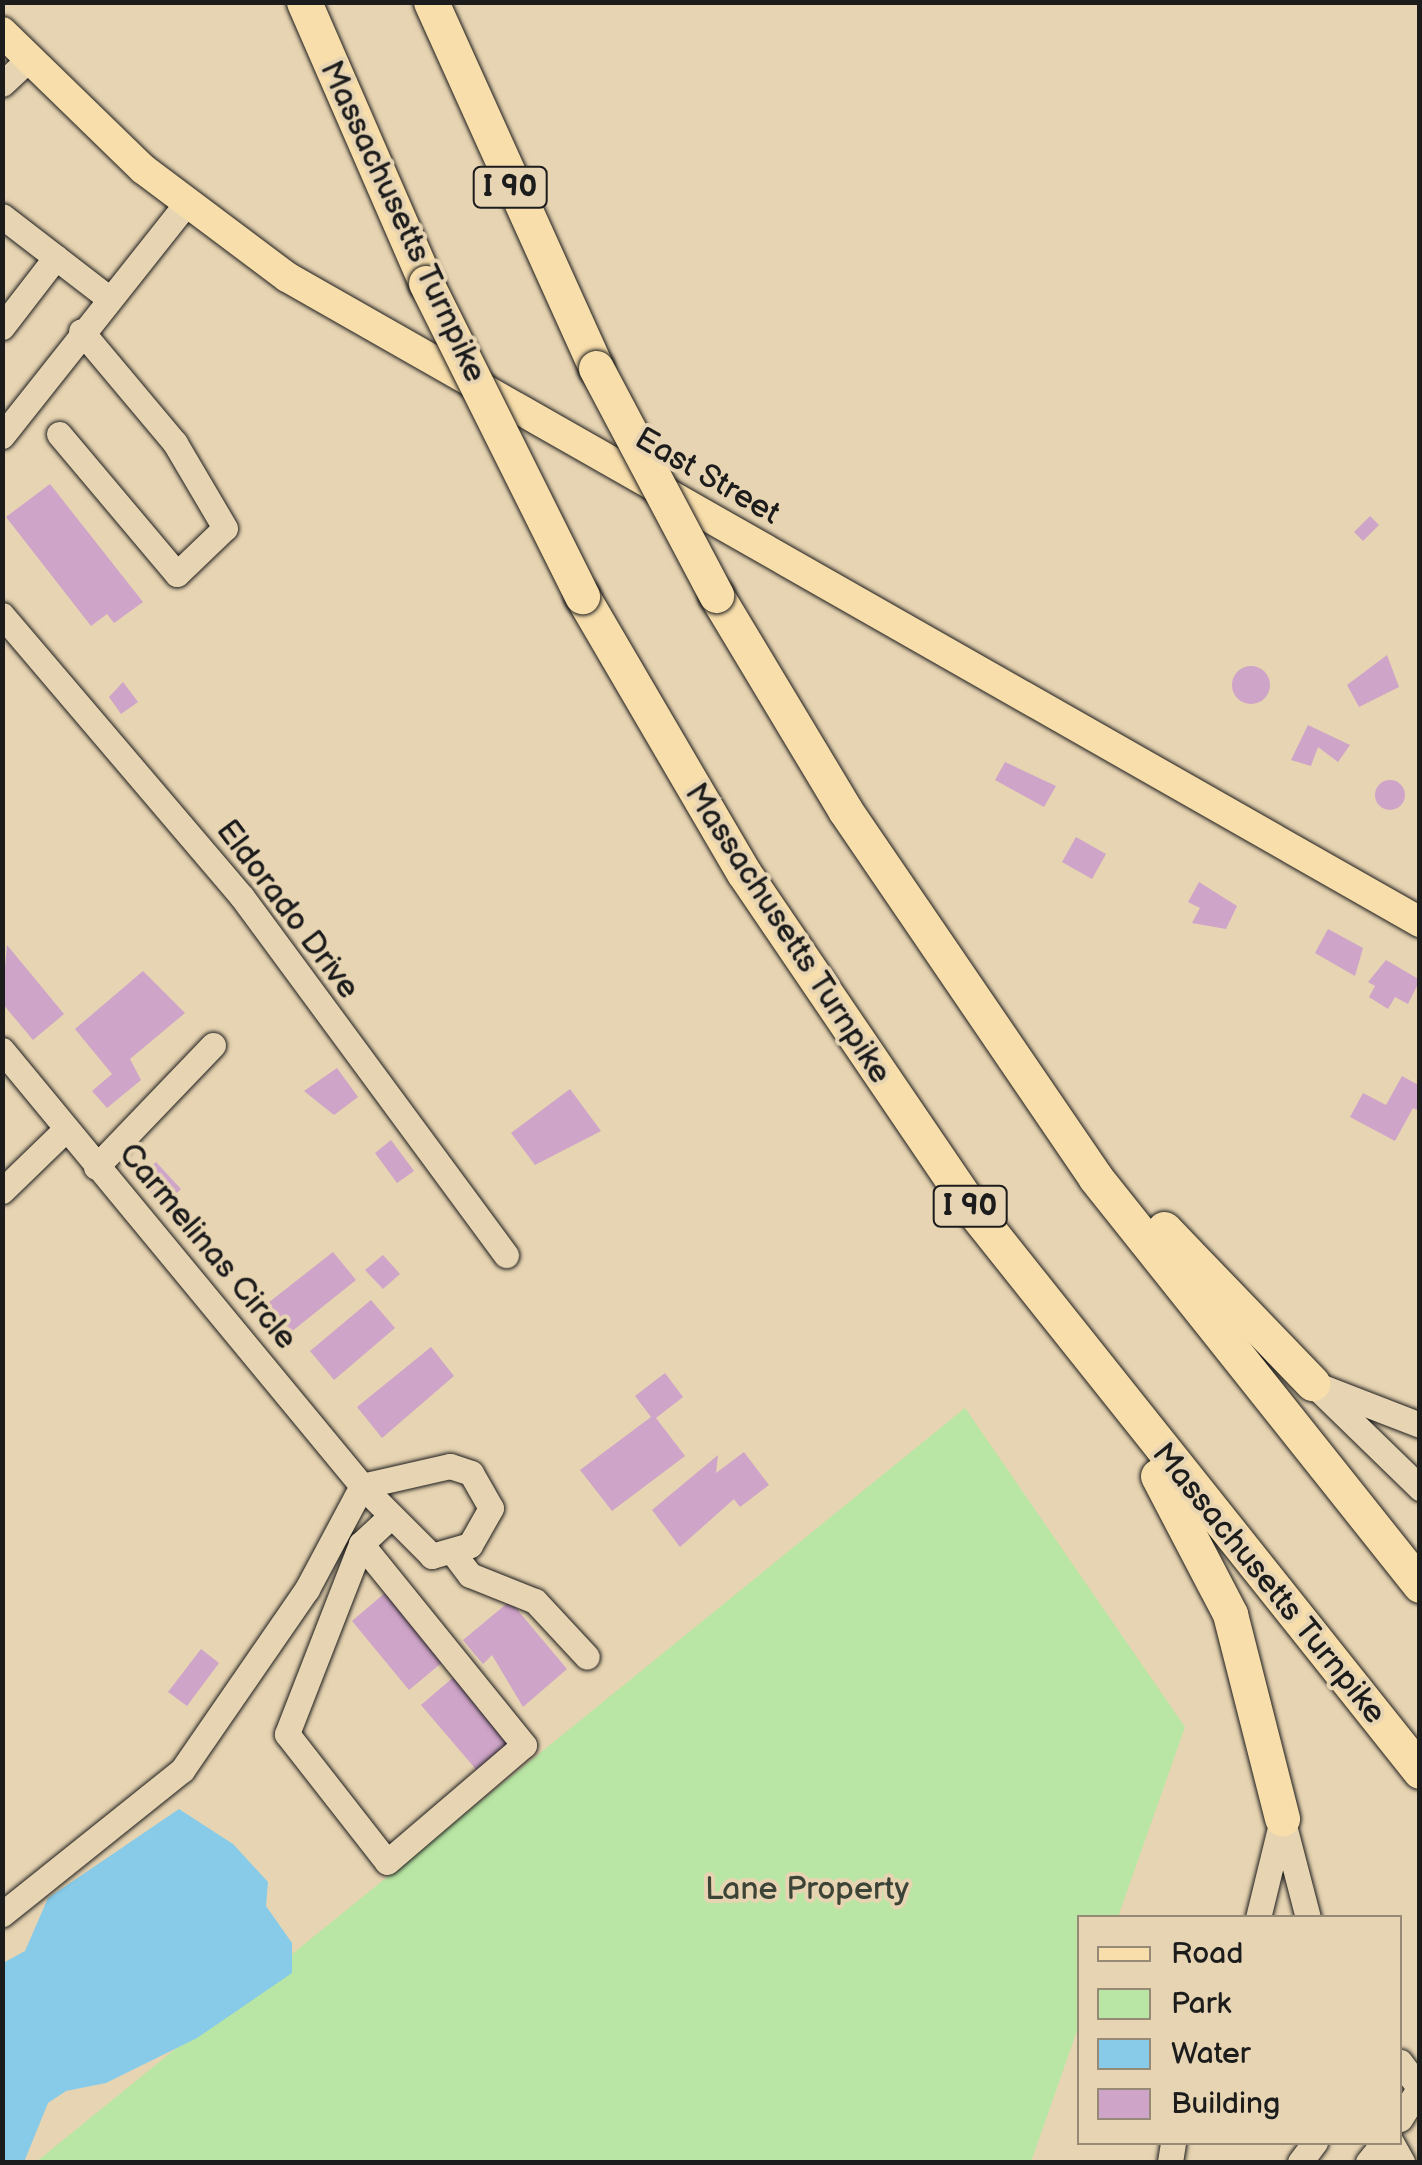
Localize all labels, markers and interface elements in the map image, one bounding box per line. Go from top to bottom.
street label: Massachusetts Turnpike [310,55,494,389]
road number: I 90 [472,162,548,212]
street label: East Street [628,420,786,534]
street label: Massachusetts Turnpike [675,776,899,1092]
street label: Eldorado Drive [207,813,367,1007]
street label: Carmelinas Circle [110,1136,304,1358]
road number: I 90 [932,1181,1008,1231]
street label: Massachusetts Turnpike [1143,1436,1393,1732]
park label: Lane Property [705,1871,909,1909]
legend [1077,1915,1402,2145]
text: Road [1171,1936,1244,1972]
text: Park [1171,1986,1231,2022]
text: Water [1171,2036,1251,2072]
text: Building [1171,2086,1280,2122]

